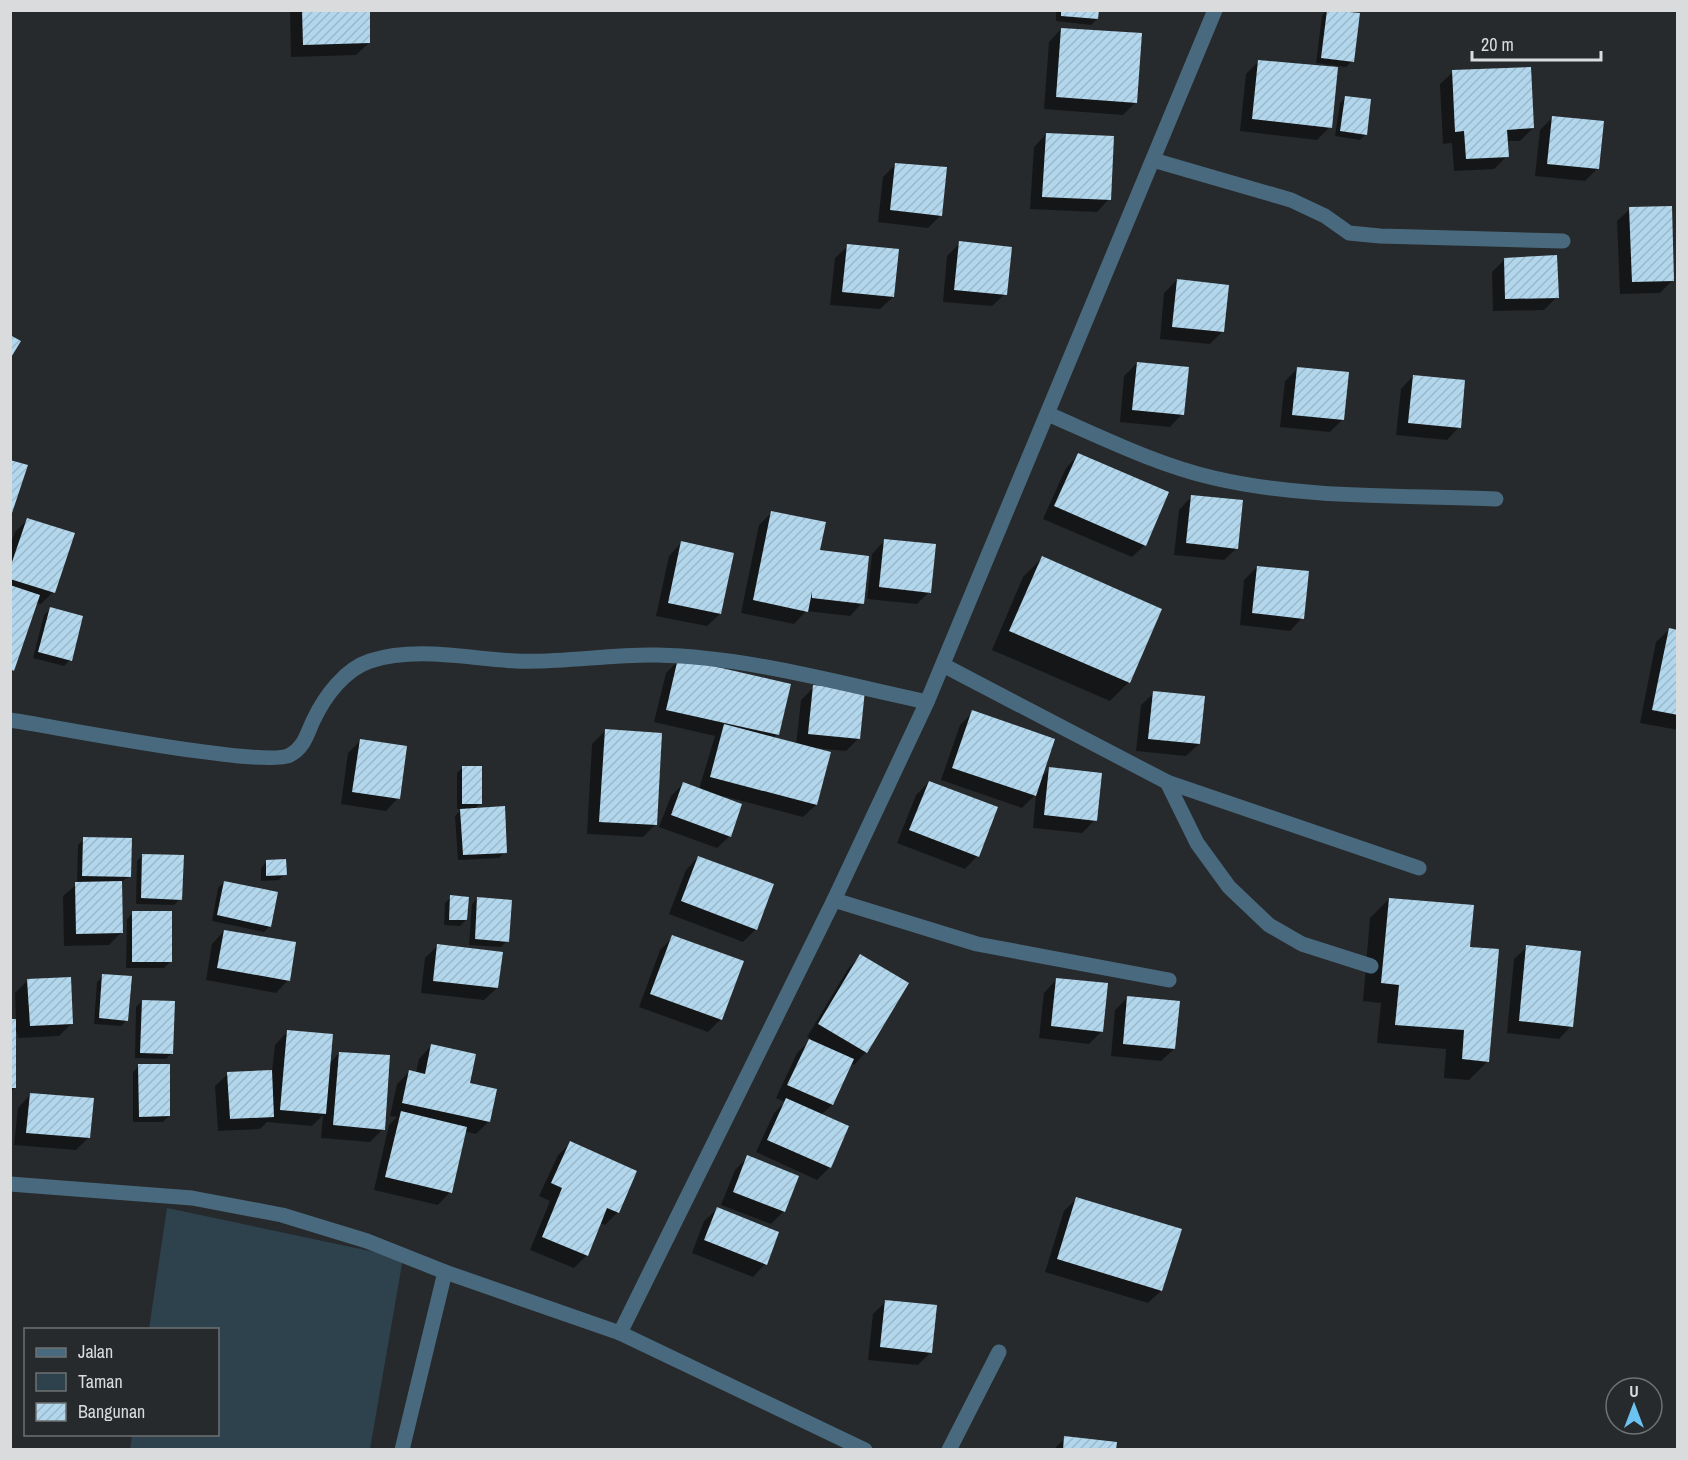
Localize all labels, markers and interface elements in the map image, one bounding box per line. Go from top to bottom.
scale bar [1472,24,1601,62]
text: 20 m [1481,32,1514,57]
legend [24,1328,219,1436]
text: Jalan [78,1339,113,1364]
text: Taman [78,1369,123,1394]
north arrow [1604,1376,1664,1436]
text: U [1629,1380,1639,1402]
text: Bangunan [78,1399,145,1424]

